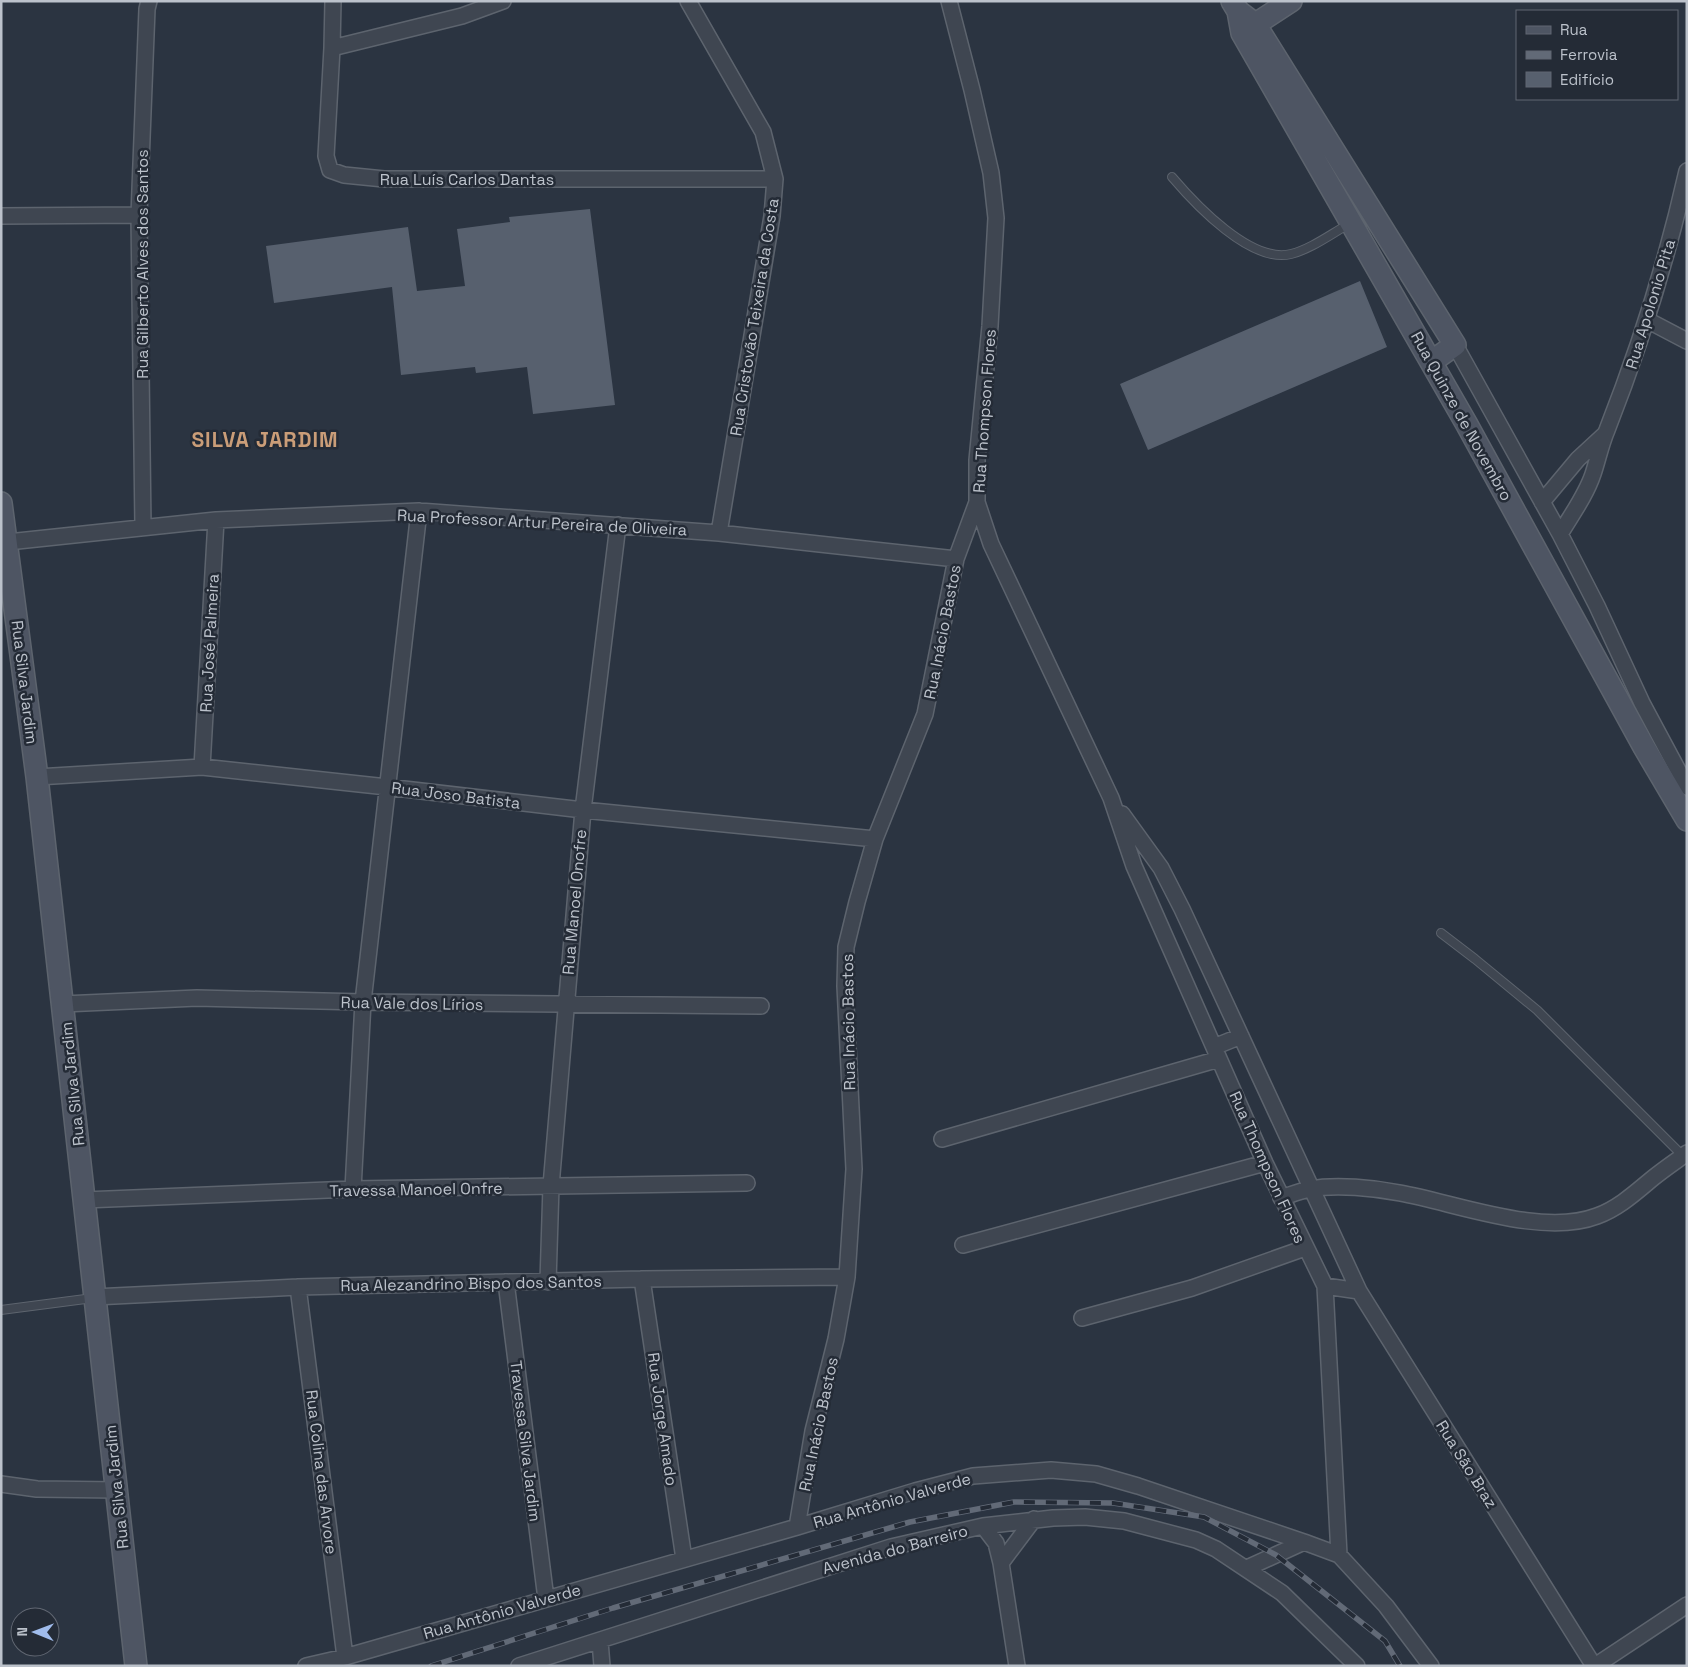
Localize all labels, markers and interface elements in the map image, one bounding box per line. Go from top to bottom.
legend [1516,10,1678,100]
text: Rua [1560,20,1588,39]
text: Ferrovia [1560,45,1618,64]
text: Edifício [1560,70,1614,89]
street label: Rua Gilberto Alves dos Santos [132,149,153,379]
street label: Rua Luís Carlos Dantas [380,169,554,190]
street label: Rua Cristovão Teixeira da Costa [725,197,784,437]
street label: Rua Apolonio Pita [1621,237,1680,372]
street label: Rua Thompson Flores [968,328,1001,494]
street label: Rua Quinze de Novembro [1406,328,1517,505]
district label: SILVA JARDIM [191,426,339,453]
street label: Rua Professor Artur Pereira de Oliveira [396,504,688,541]
street label: Rua Inácio Bastos [919,563,966,701]
street label: Rua José Palmeira [195,573,224,713]
street label: Rua Silva Jardim [6,619,43,745]
street label: Rua Joso Batista [390,777,522,814]
street label: Rua Manoel Onofre [558,828,591,976]
street label: Rua Inácio Bastos [837,953,860,1091]
street label: Rua Vale dos Lírios [340,992,484,1015]
street label: Rua Silva Jardim [56,1021,89,1147]
street label: Rua Thompson Flores [1225,1088,1311,1247]
street label: Travessa Manoel Onfre [329,1177,503,1202]
street label: Rua Alezandrino Bispo dos Santos [340,1271,602,1296]
street label: Rua Jorge Amado [643,1351,682,1487]
street label: Rua Inácio Bastos [794,1355,843,1493]
street label: Travessa Silva Jardim [505,1359,546,1523]
street label: Rua Colina das Arvore [301,1389,342,1556]
street label: Rua São Braz [1431,1416,1502,1512]
street label: Rua Silva Jardim [100,1424,133,1550]
street label: Rua Antônio Valverde [811,1468,973,1533]
street label: Avenida do Barreiro [820,1520,970,1579]
street label: Rua Antônio Valverde [421,1579,583,1644]
north arrow [10,1607,60,1657]
text: N [13,1627,31,1637]

